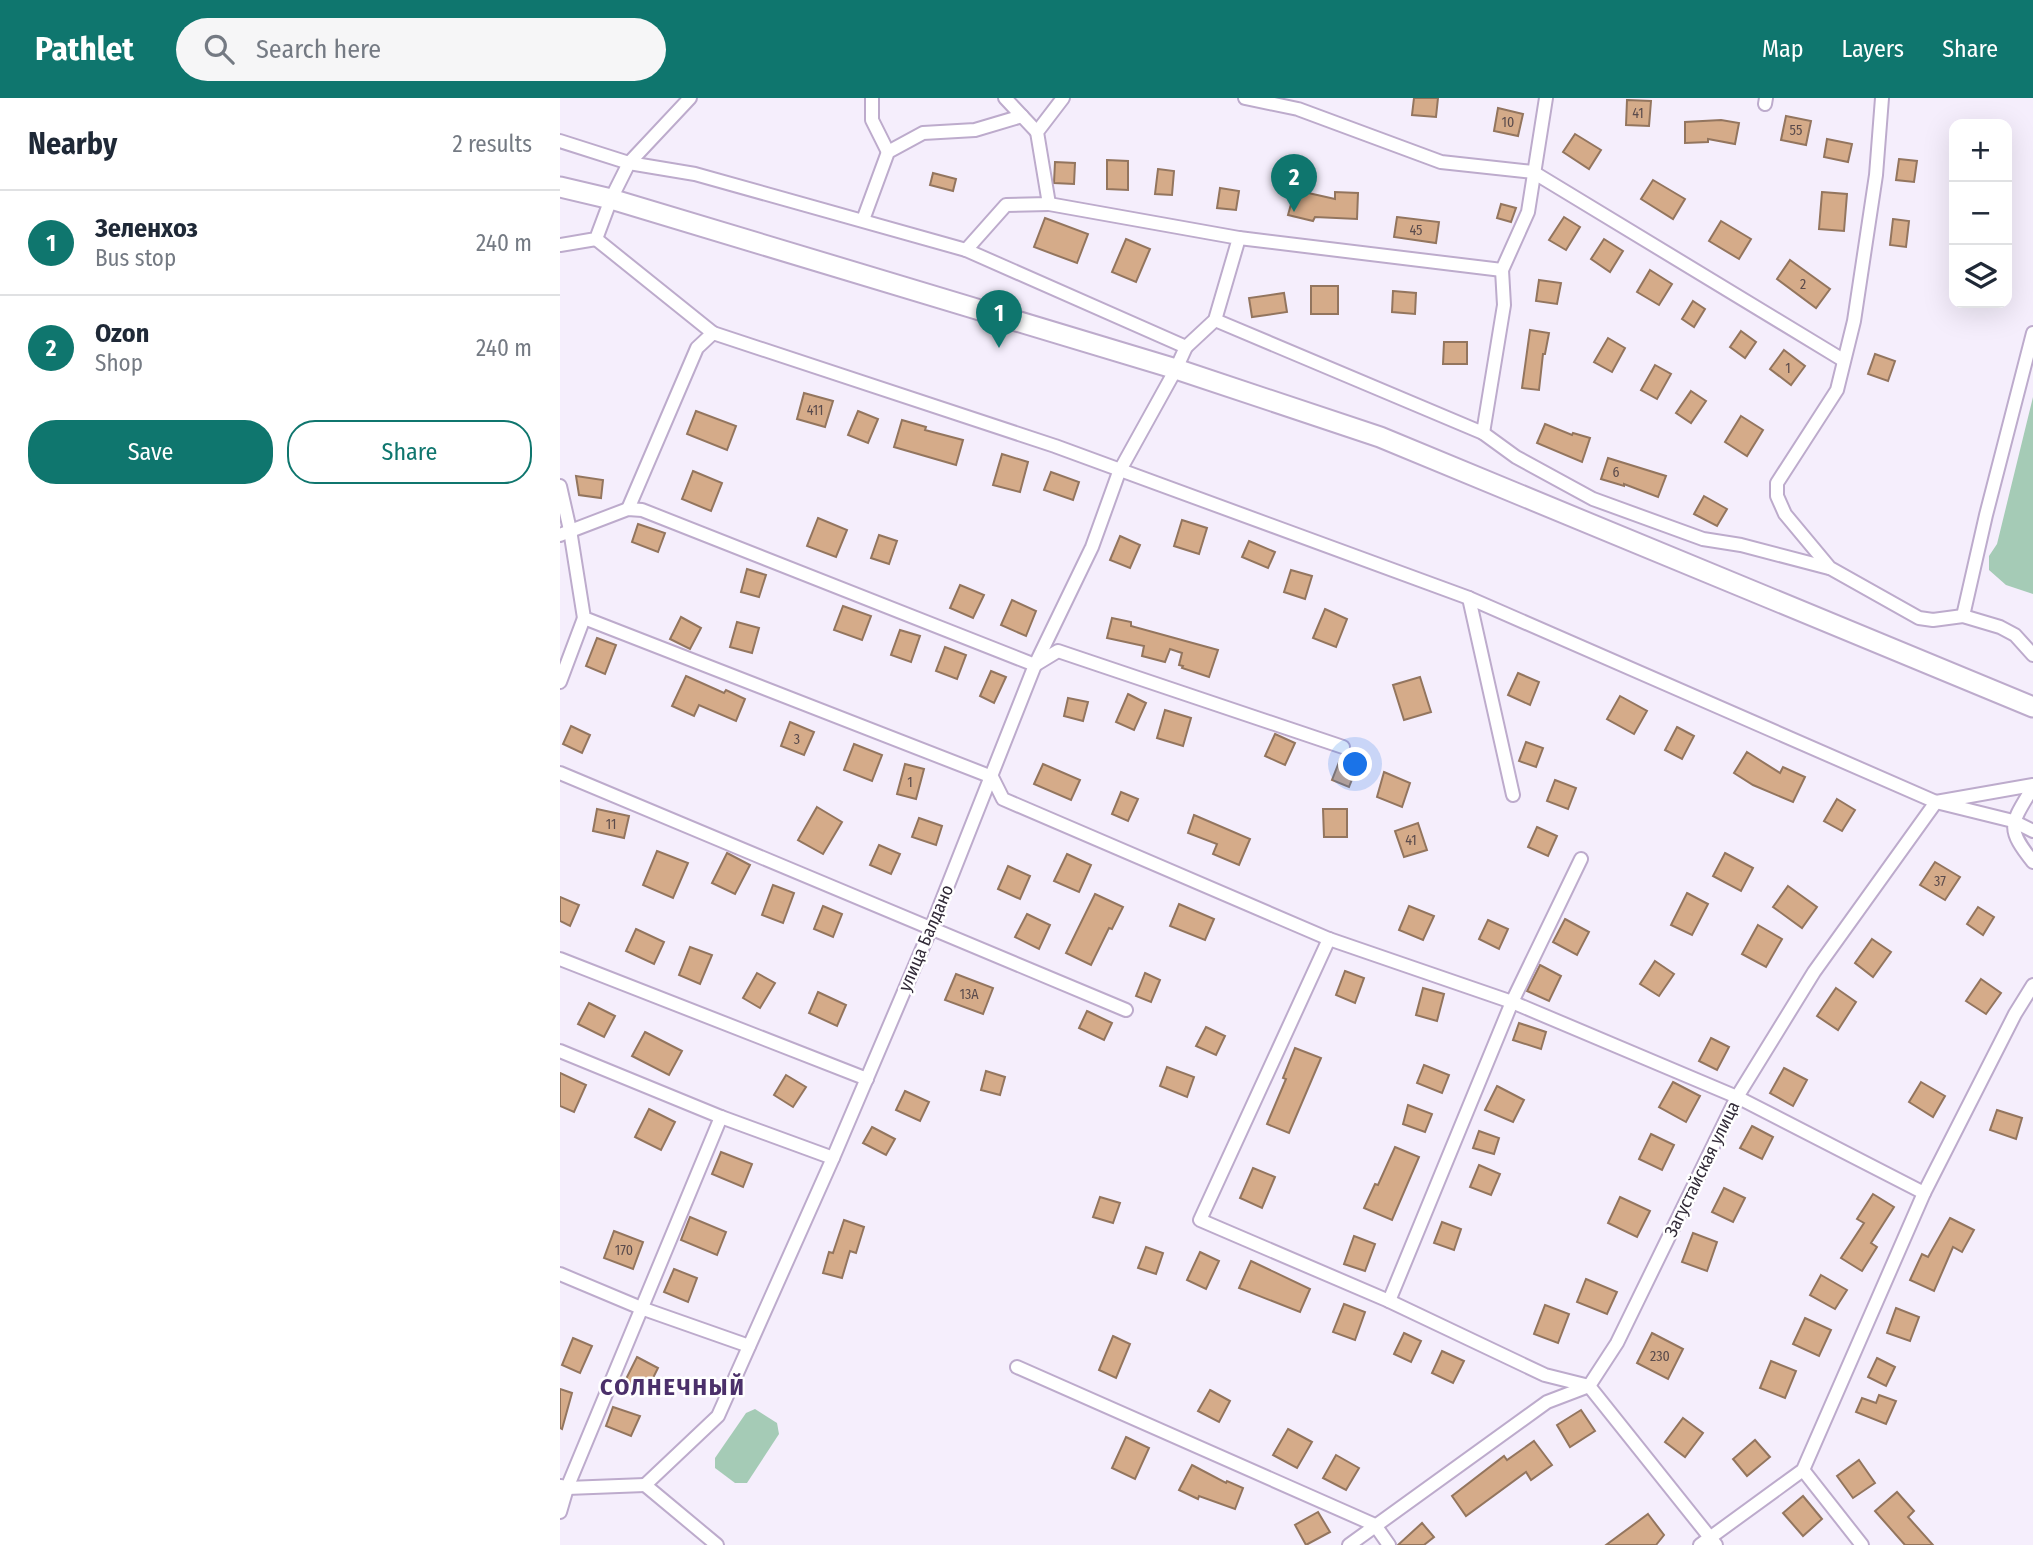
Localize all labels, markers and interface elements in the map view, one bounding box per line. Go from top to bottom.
search box [176,18,666,81]
text: Pathlet [35,29,134,69]
icon: search [200,30,238,68]
text: Search here [256,34,381,65]
text: Map [1762,35,1804,63]
text: Layers [1842,35,1904,63]
text: Share [1942,35,1998,63]
house number: 41 [1632,105,1644,122]
house number: 10 [1502,114,1514,131]
map controls [1949,119,2012,308]
button: + [1949,119,2012,182]
house number: 55 [1790,122,1802,139]
text: Nearby [28,126,117,162]
text: 2 results [452,130,532,158]
pin: 2 [1271,154,1317,212]
button: − [1949,182,2012,245]
text: Зеленхоз [95,213,198,244]
house number: 45 [1409,222,1423,239]
text: 1 [46,229,56,257]
text: 240 m [476,229,532,257]
text: Bus stop [95,244,176,272]
button: layers [1949,245,2012,308]
house number: 2 [1800,276,1806,293]
pin: 1 [976,290,1022,348]
text: Ozon [95,318,149,349]
text: 2 [46,334,56,362]
text: 240 m [476,334,532,362]
text: Shop [95,349,143,377]
house number: 1 [1785,360,1791,377]
house number: 411 [807,402,823,419]
button: Save [28,420,273,484]
button: Share [287,420,532,484]
house number: 6 [1613,464,1620,481]
house number: 3 [794,731,800,748]
your location [1338,747,1372,781]
house number: 1 [907,774,913,791]
house number: 11 [606,816,616,833]
house number: 41 [1405,832,1417,849]
house number: 37 [1934,873,1946,890]
street label: улица Балдано [894,881,958,995]
house number: 13А [959,986,979,1003]
street label: Загустайская улица [1660,1097,1744,1240]
house number: 170 [615,1242,633,1259]
house number: 230 [1650,1348,1670,1365]
district label: СОЛНЕЧНЫЙ [600,1373,746,1401]

